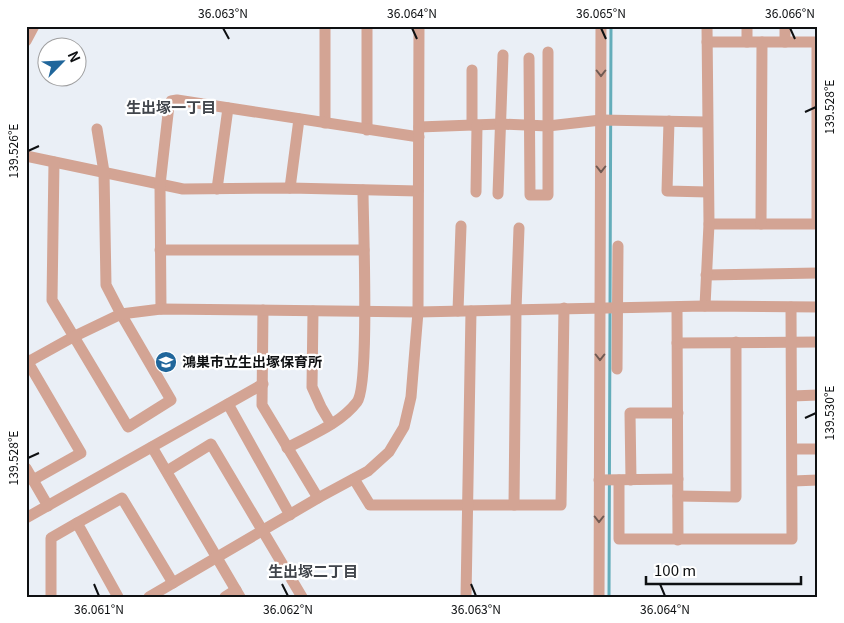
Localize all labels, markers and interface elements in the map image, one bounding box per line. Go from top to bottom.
text: 36.063°N [198,4,248,21]
text: 36.064°N [387,4,437,21]
text: 36.065°N [576,4,626,21]
text: 36.066°N [765,4,815,21]
north arrow [38,38,88,88]
text: N [64,47,86,65]
one-way arrow [596,70,606,78]
text: 139.528°E [820,80,837,134]
district label: 生出塚一丁目 [126,96,216,117]
text: 139.526°E [4,124,21,178]
one-way arrow [595,165,606,173]
school or university icon: 鴻巣市立生出塚保育所 [154,350,178,374]
place label: 鴻巣市立生出塚保育所 [182,351,322,371]
one-way arrow [595,353,605,361]
text: 139.530°E [820,386,837,440]
text: 139.528°E [4,431,21,485]
one-way arrow [594,516,604,523]
scale bar [646,553,802,585]
text: 100 m [654,559,696,580]
district label: 生出塚二丁目 [268,560,358,581]
text: 36.061°N [74,600,124,617]
text: 36.062°N [263,600,313,617]
text: 36.063°N [451,600,501,617]
text: 36.064°N [640,600,690,617]

